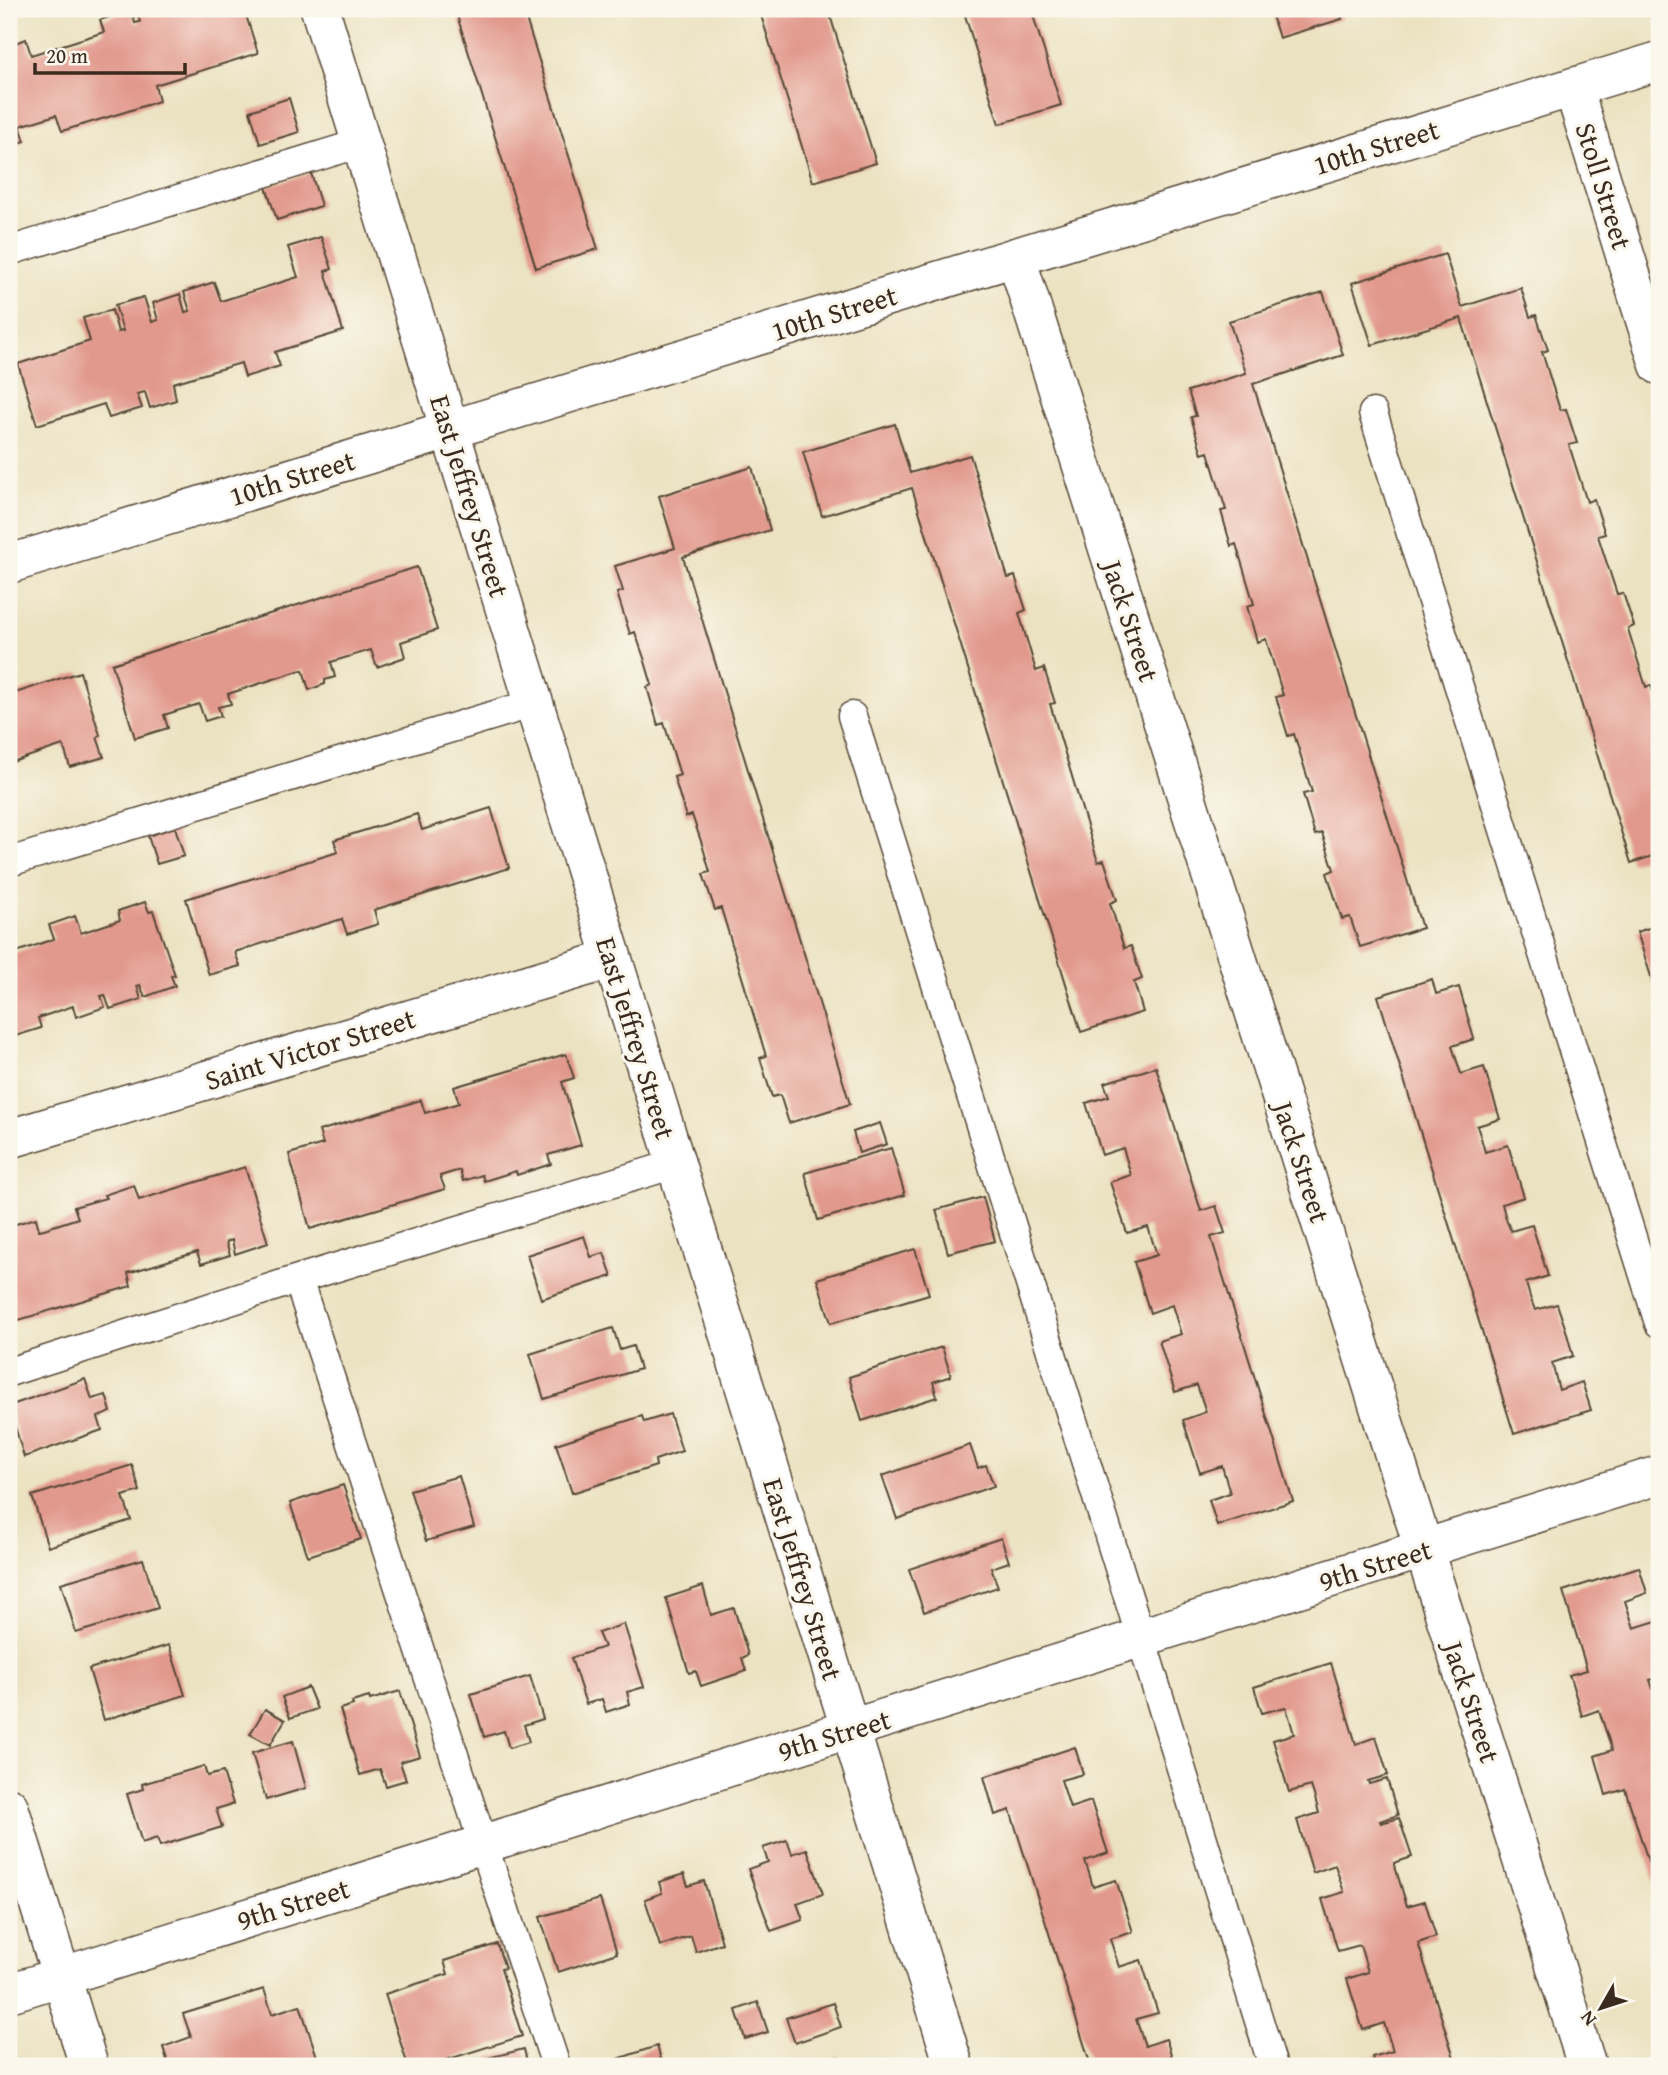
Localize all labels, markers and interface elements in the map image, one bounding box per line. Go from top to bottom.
scale bar [35,32,186,76]
text: 20 m [46,40,88,71]
street label: 10th Street [1308,108,1444,185]
street label: Stoll Street [1566,117,1643,254]
street label: 10th Street [766,274,902,351]
street label: East Jeffrey Street [420,390,521,602]
street label: 10th Street [224,439,360,516]
street label: Jack Street [1092,552,1170,687]
street label: East Jeffrey Street [586,932,687,1144]
street label: Saint Victor Street [200,997,420,1100]
street label: Jack Street [1263,1093,1341,1228]
street label: East Jeffrey Street [753,1473,854,1685]
street label: 9th Street [1313,1528,1436,1601]
street label: Jack Street [1433,1633,1511,1768]
street label: 9th Street [772,1698,895,1771]
street label: 9th Street [231,1867,354,1940]
north arrow [1566,1974,1636,2044]
text: N [1573,2005,1603,2032]

